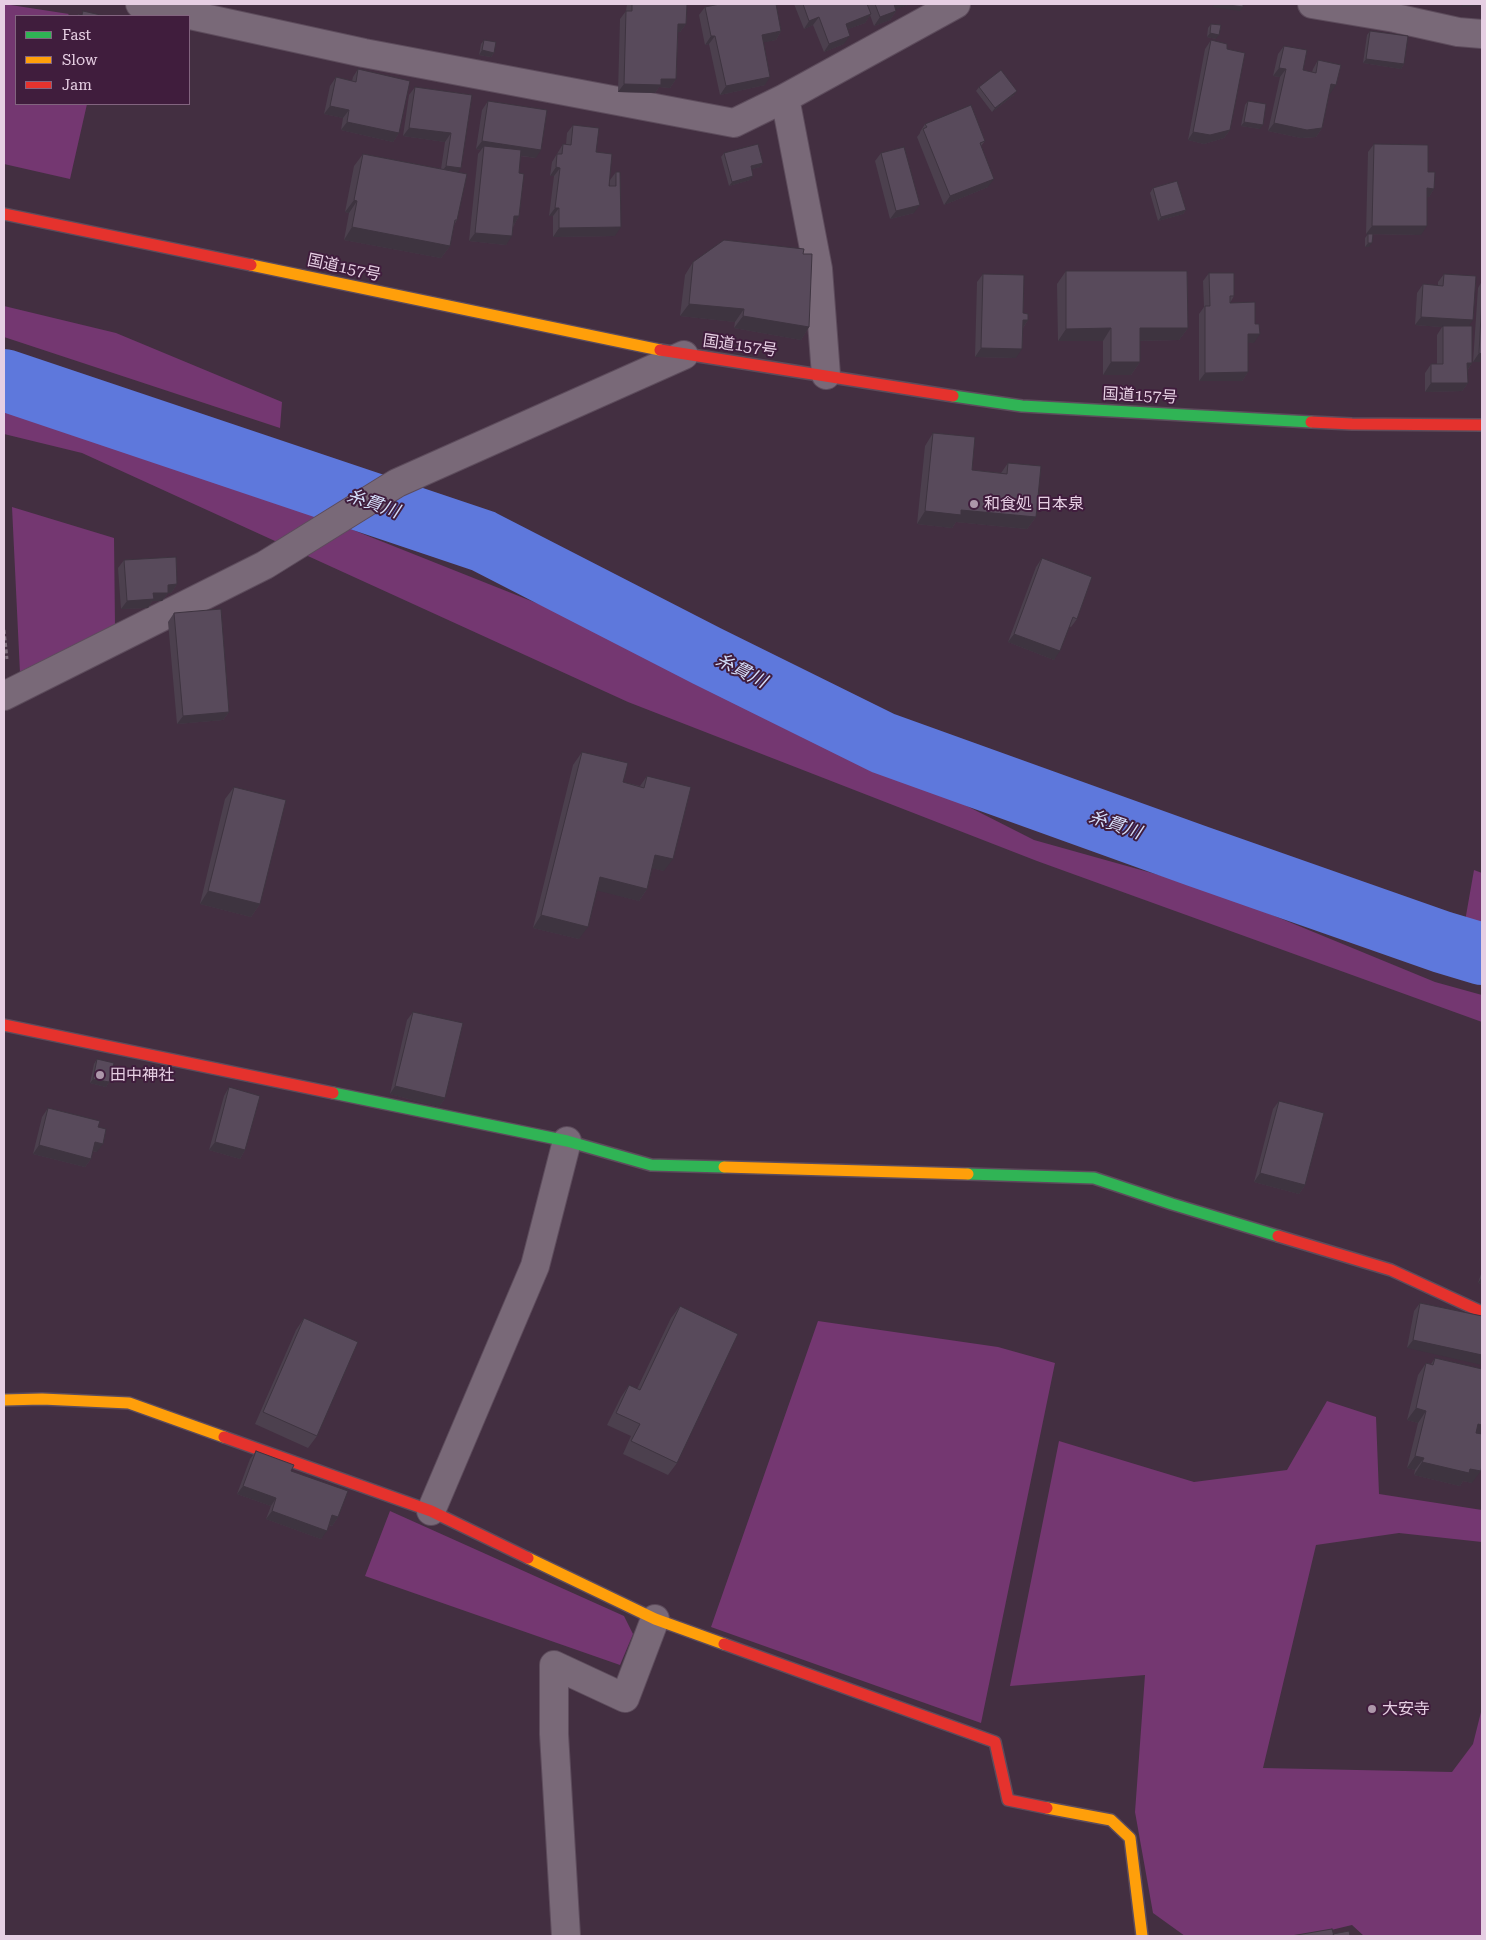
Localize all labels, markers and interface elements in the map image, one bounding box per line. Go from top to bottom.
legend [15,15,190,105]
text: Fast [62,26,91,44]
text: Slow [62,51,97,69]
text: Jam [62,76,92,94]
street label: 国道157号 [305,251,383,285]
street label: 国道157号 [702,331,778,361]
street label: 国道157号 [1102,384,1178,408]
water label: 糸貫川 [344,485,402,523]
place label: 和食処 日本泉 [984,494,1084,514]
marker: 和食処 日本泉 [968,498,980,510]
water label: 糸貫川 [712,649,770,693]
water label: 糸貫川 [1086,806,1144,844]
place label: 田中神社 [110,1065,174,1085]
marker: 田中神社 [94,1069,106,1081]
place label: 大安寺 [1382,1699,1430,1719]
marker: 大安寺 [1366,1703,1378,1715]

